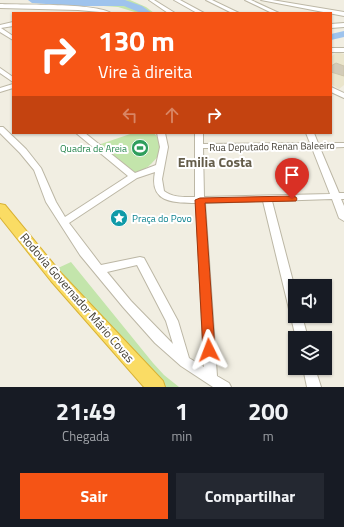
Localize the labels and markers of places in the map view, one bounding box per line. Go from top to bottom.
sports icon: Quadra de Areia [130,138,150,158]
place label: Quadra de Areia [60,141,127,156]
pin [275,158,309,199]
place icon: Praça do Povo [109,208,129,228]
place label: Praça do Povo [132,211,192,226]

